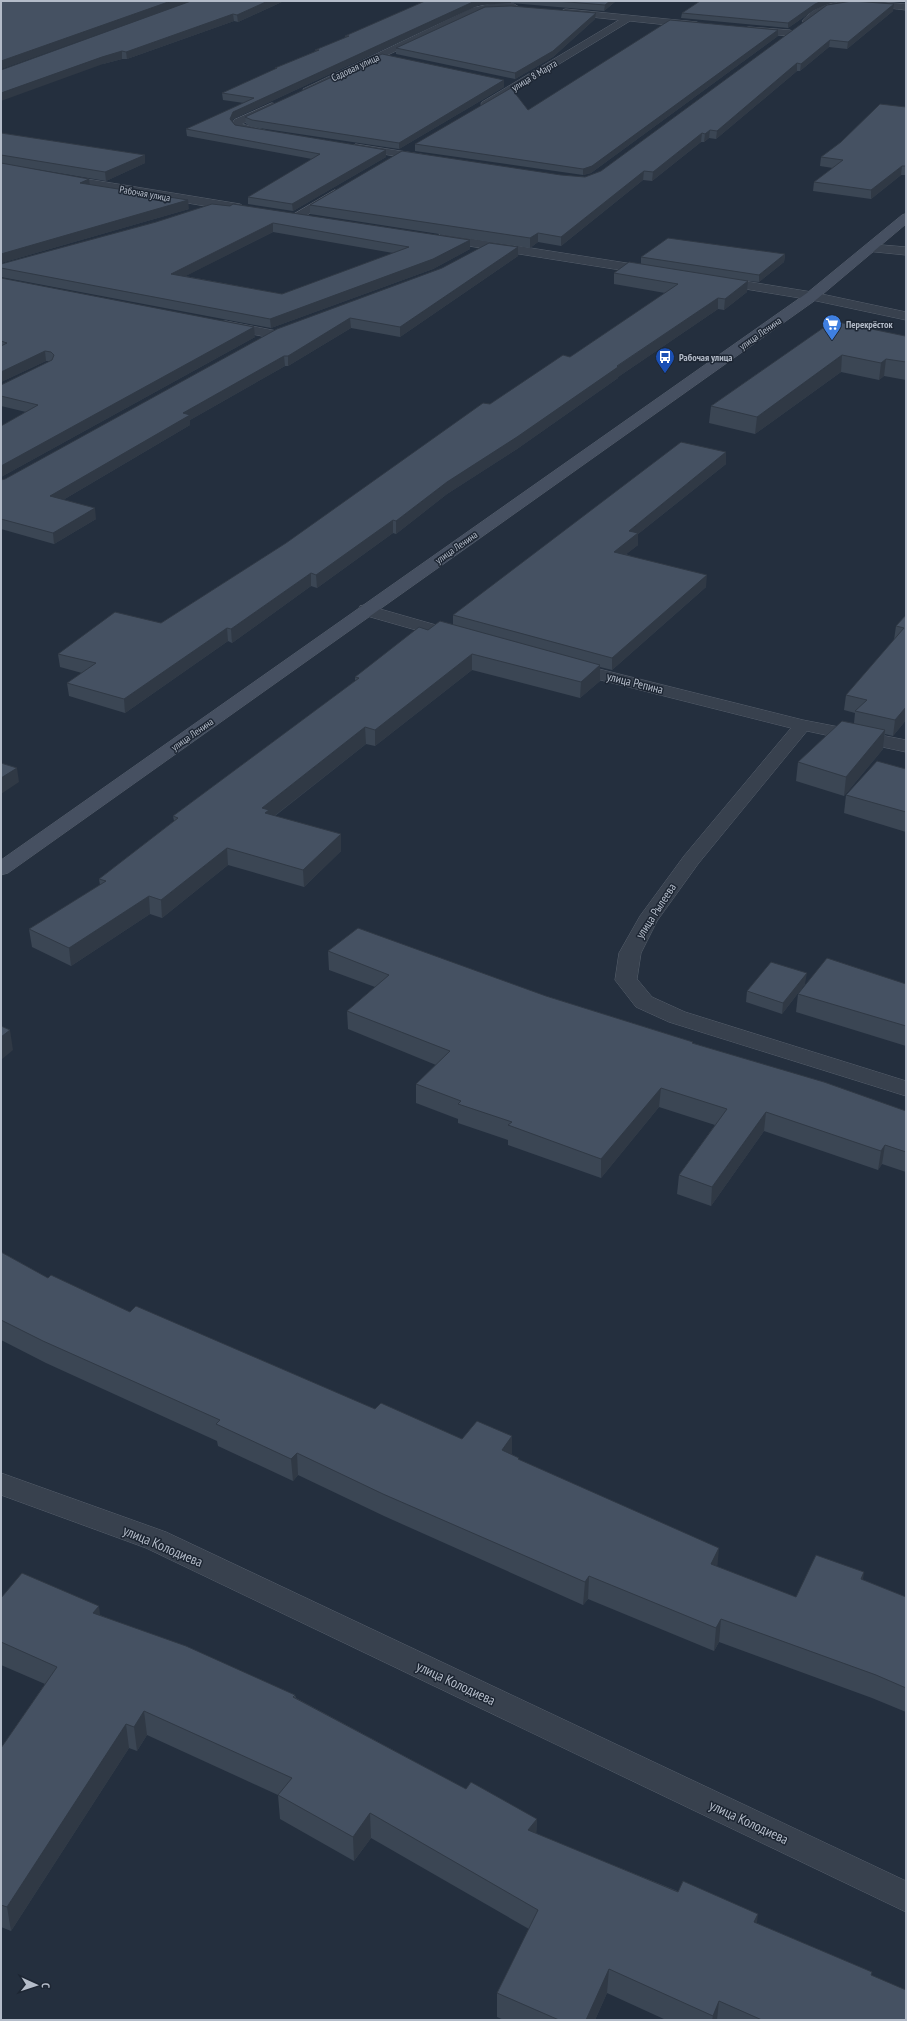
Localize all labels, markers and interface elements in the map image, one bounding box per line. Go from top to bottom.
street label: Садовая улица [329,51,381,84]
street label: улица 8 Марта [509,57,559,94]
street label: Рабочая улица [119,183,171,204]
supermarket icon: Перекрёсток [821,313,843,341]
street label: улица Ленина [737,314,784,353]
place label: Перекрёсток [846,318,893,331]
bus stop icon: Рабочая улица [654,346,676,374]
place label: Рабочая улица [679,351,732,364]
street label: улица Ленина [433,528,480,567]
street label: улица Репина [605,668,665,697]
street label: улица Ленина [169,715,216,754]
street label: улица Рылеева [632,880,679,941]
street label: улица Колодиева [120,1521,206,1571]
street label: улица Колодиева [414,1657,498,1709]
street label: улица Колодиева [707,1796,791,1848]
north arrow [16,1965,56,2005]
text: С [39,1983,53,1988]

